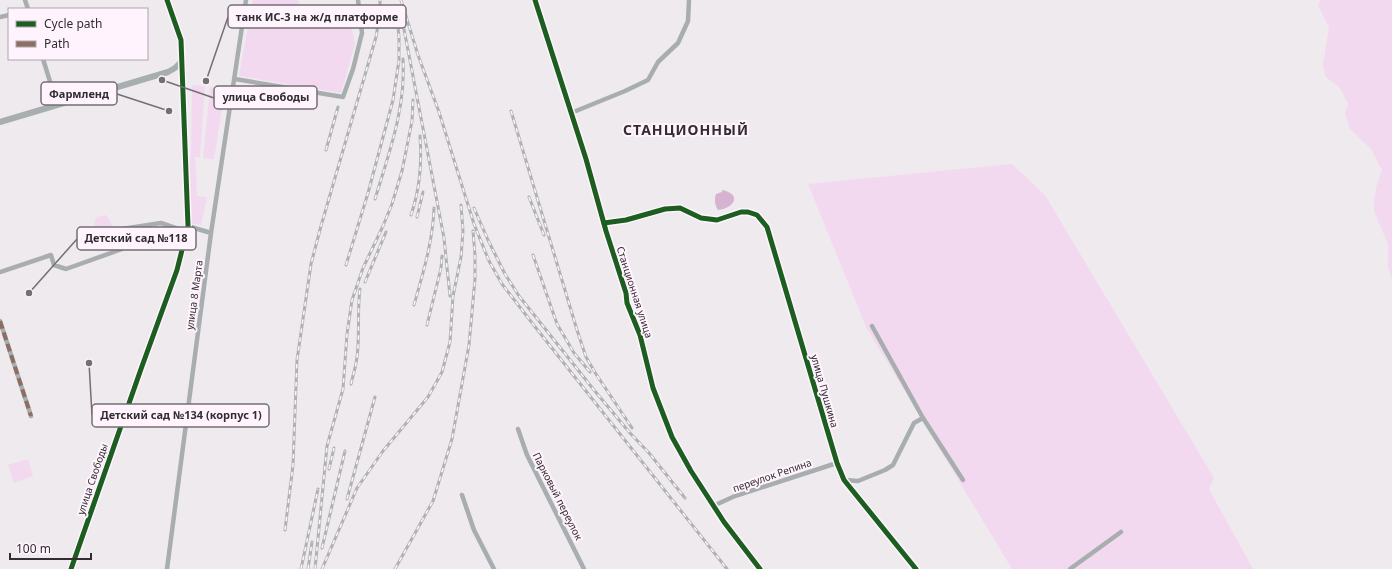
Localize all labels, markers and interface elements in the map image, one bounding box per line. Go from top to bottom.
callout: танк ИС-3 на ж/д платформе [228,5,406,28]
legend [8,8,148,60]
text: танк ИС-3 на ж/д платформе [236,9,398,24]
text: Cycle path [44,15,102,32]
text: Path [44,35,70,52]
callout: Фармленд [41,82,117,105]
text: Фармленд [49,86,109,101]
callout: улица Свободы [214,86,317,109]
text: улица Свободы [221,89,310,104]
district label: СТАНЦИОННЫЙ [623,120,749,139]
callout: Детский сад №118 [77,227,196,250]
text: Детский сад №118 [85,230,187,245]
street label: Станционная улица [614,244,656,340]
street label: улица 8 Марта [182,259,206,331]
street label: улица Пушкина [808,353,842,429]
callout: Детский сад №134 (корпус 1) [92,404,269,427]
text: Детский сад №134 (корпус 1) [100,407,262,422]
street label: улица Свободы [73,442,111,516]
street label: Парковый переулок [530,450,586,543]
street label: переулок Репина [731,455,813,495]
scale bar [10,535,91,561]
text: 100 m [16,540,51,557]

